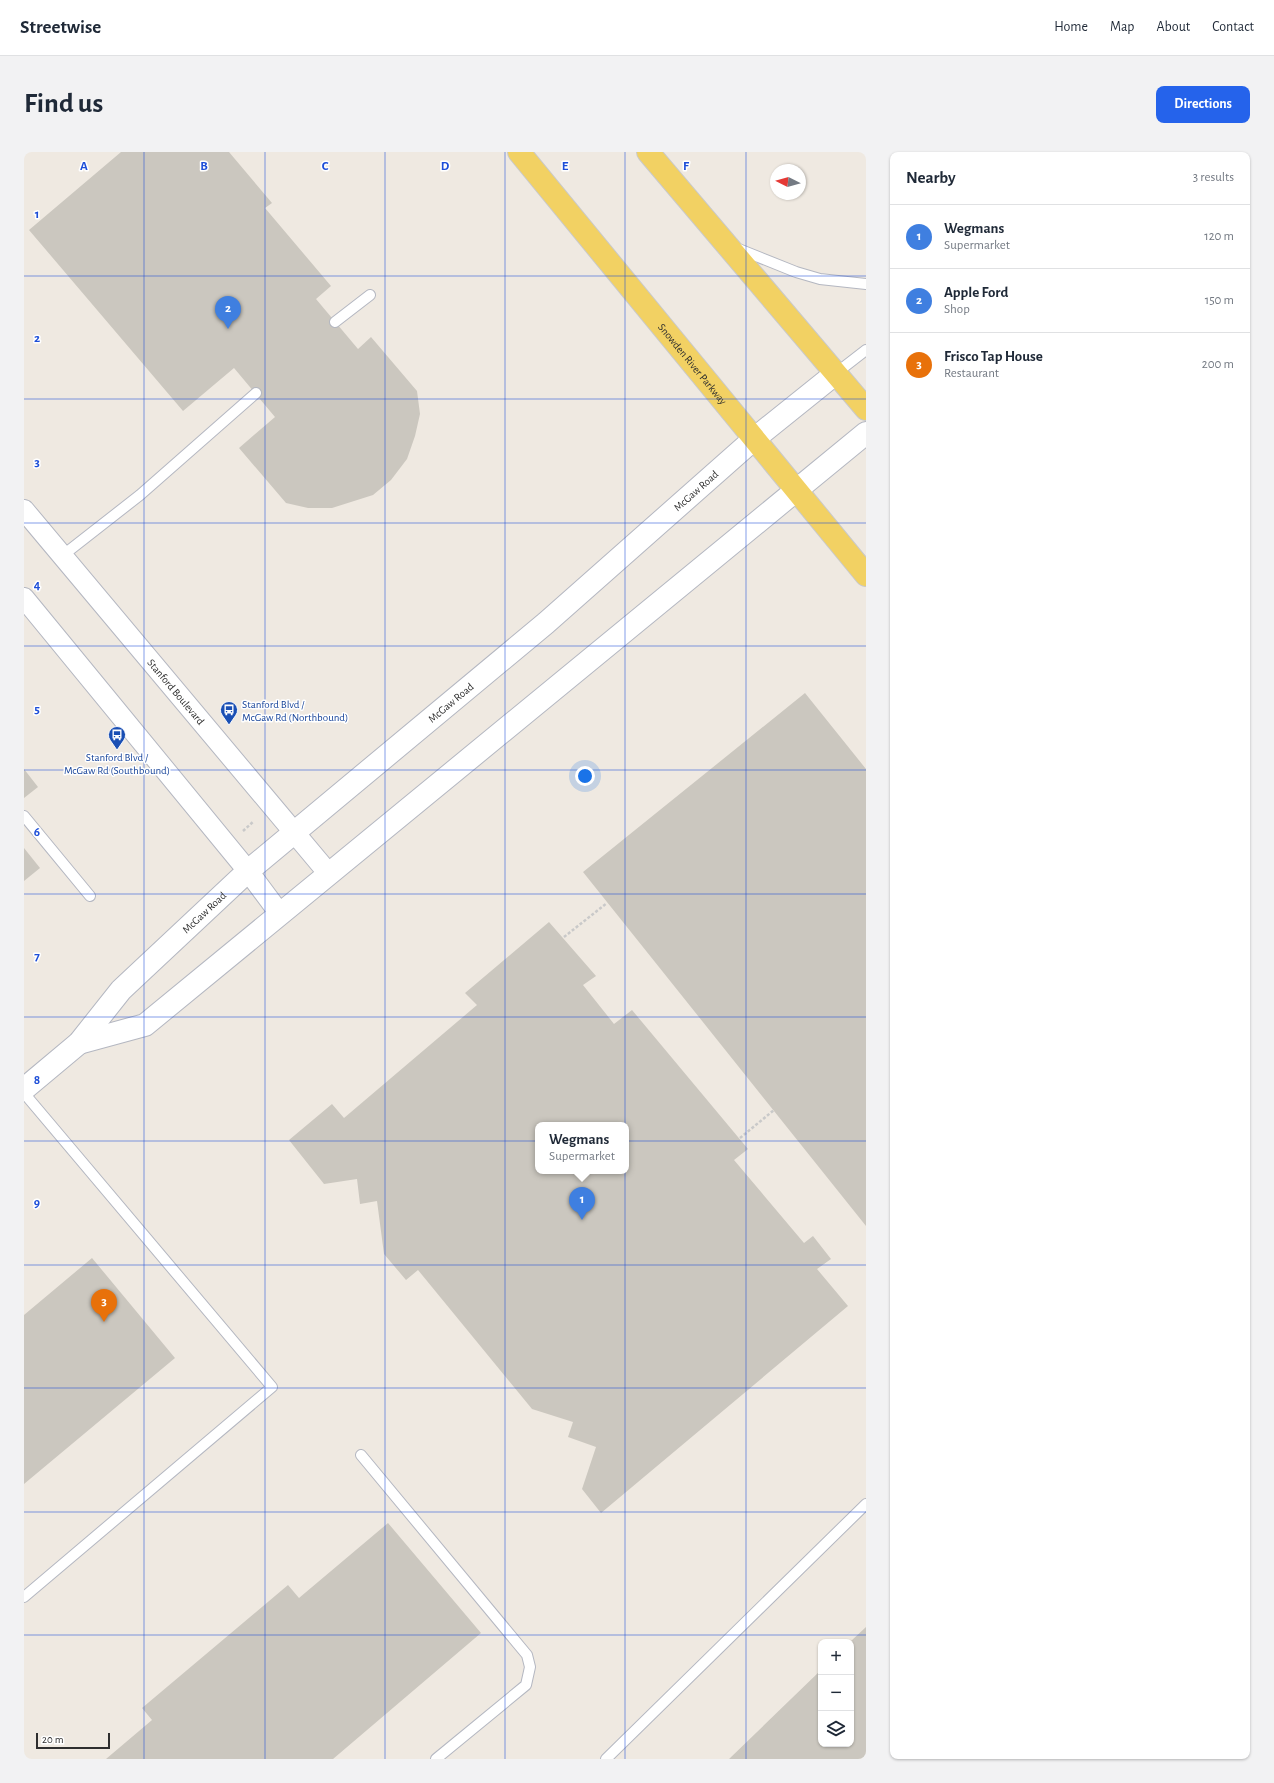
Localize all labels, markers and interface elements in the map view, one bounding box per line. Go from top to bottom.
text: Streetwise [20,18,101,37]
text: Home [1054,20,1088,34]
text: Map [1110,20,1134,34]
text: About [1156,20,1190,34]
text: Contact [1212,20,1254,34]
button: Directions [1156,86,1250,123]
text: Find us [24,90,103,118]
text: A [80,160,88,173]
text: B [200,160,208,173]
text: C [322,160,329,173]
text: D [441,160,450,173]
text: E [562,160,569,173]
text: F [683,160,690,173]
north arrow [770,164,806,200]
text: Nearby [906,169,956,186]
text: 3 results [1193,171,1234,184]
text: 1 [35,208,39,221]
text: Wegmans [944,221,1004,236]
text: 1 [917,230,921,243]
text: 120 m [1204,230,1234,243]
text: Supermarket [944,239,1010,252]
text: Apple Ford [944,285,1008,300]
text: 2 [916,294,922,307]
text: 150 m [1205,294,1234,307]
pin: 2 [215,296,241,329]
text: Shop [944,303,970,316]
street label: Snowden River Parkway [656,322,729,407]
text: 2 [34,332,40,345]
text: Frisco Tap House [944,349,1043,364]
text: 3 [916,358,922,371]
text: 200 m [1202,358,1234,371]
text: Restaurant [944,367,999,380]
text: 3 [34,456,40,469]
street label: McGaw Road [672,468,721,513]
text: 4 [34,579,41,592]
street label: Stanford Boulevard [145,657,207,727]
street label: McGaw Road [426,681,476,725]
place label: Stanford Blvd / McGaw Rd (Northbound) [242,699,348,723]
bus stop icon: Stanford Blvd / McGaw Rd (Northbound) [219,700,239,725]
text: 5 [34,703,40,716]
bus stop icon: Stanford Blvd / McGaw Rd (Southbound) [107,725,127,750]
place label: Stanford Blvd / McGaw Rd (Southbound) [64,752,170,776]
your location [575,766,595,786]
text: 6 [34,826,40,839]
street label: McGaw Road [180,890,228,936]
text: 7 [34,950,40,963]
text: 8 [34,1074,40,1087]
popup [535,1122,629,1174]
text: Wegmans [549,1132,609,1147]
text: Supermarket [549,1150,615,1163]
pin: 1 [569,1187,595,1220]
text: 9 [34,1197,40,1210]
pin: 3 [91,1289,117,1322]
map controls [818,1639,854,1747]
button: + [818,1639,854,1675]
button: − [818,1675,854,1711]
button: layers [818,1711,854,1747]
scale bar [36,1731,110,1750]
text: 20 m [42,1734,63,1745]

